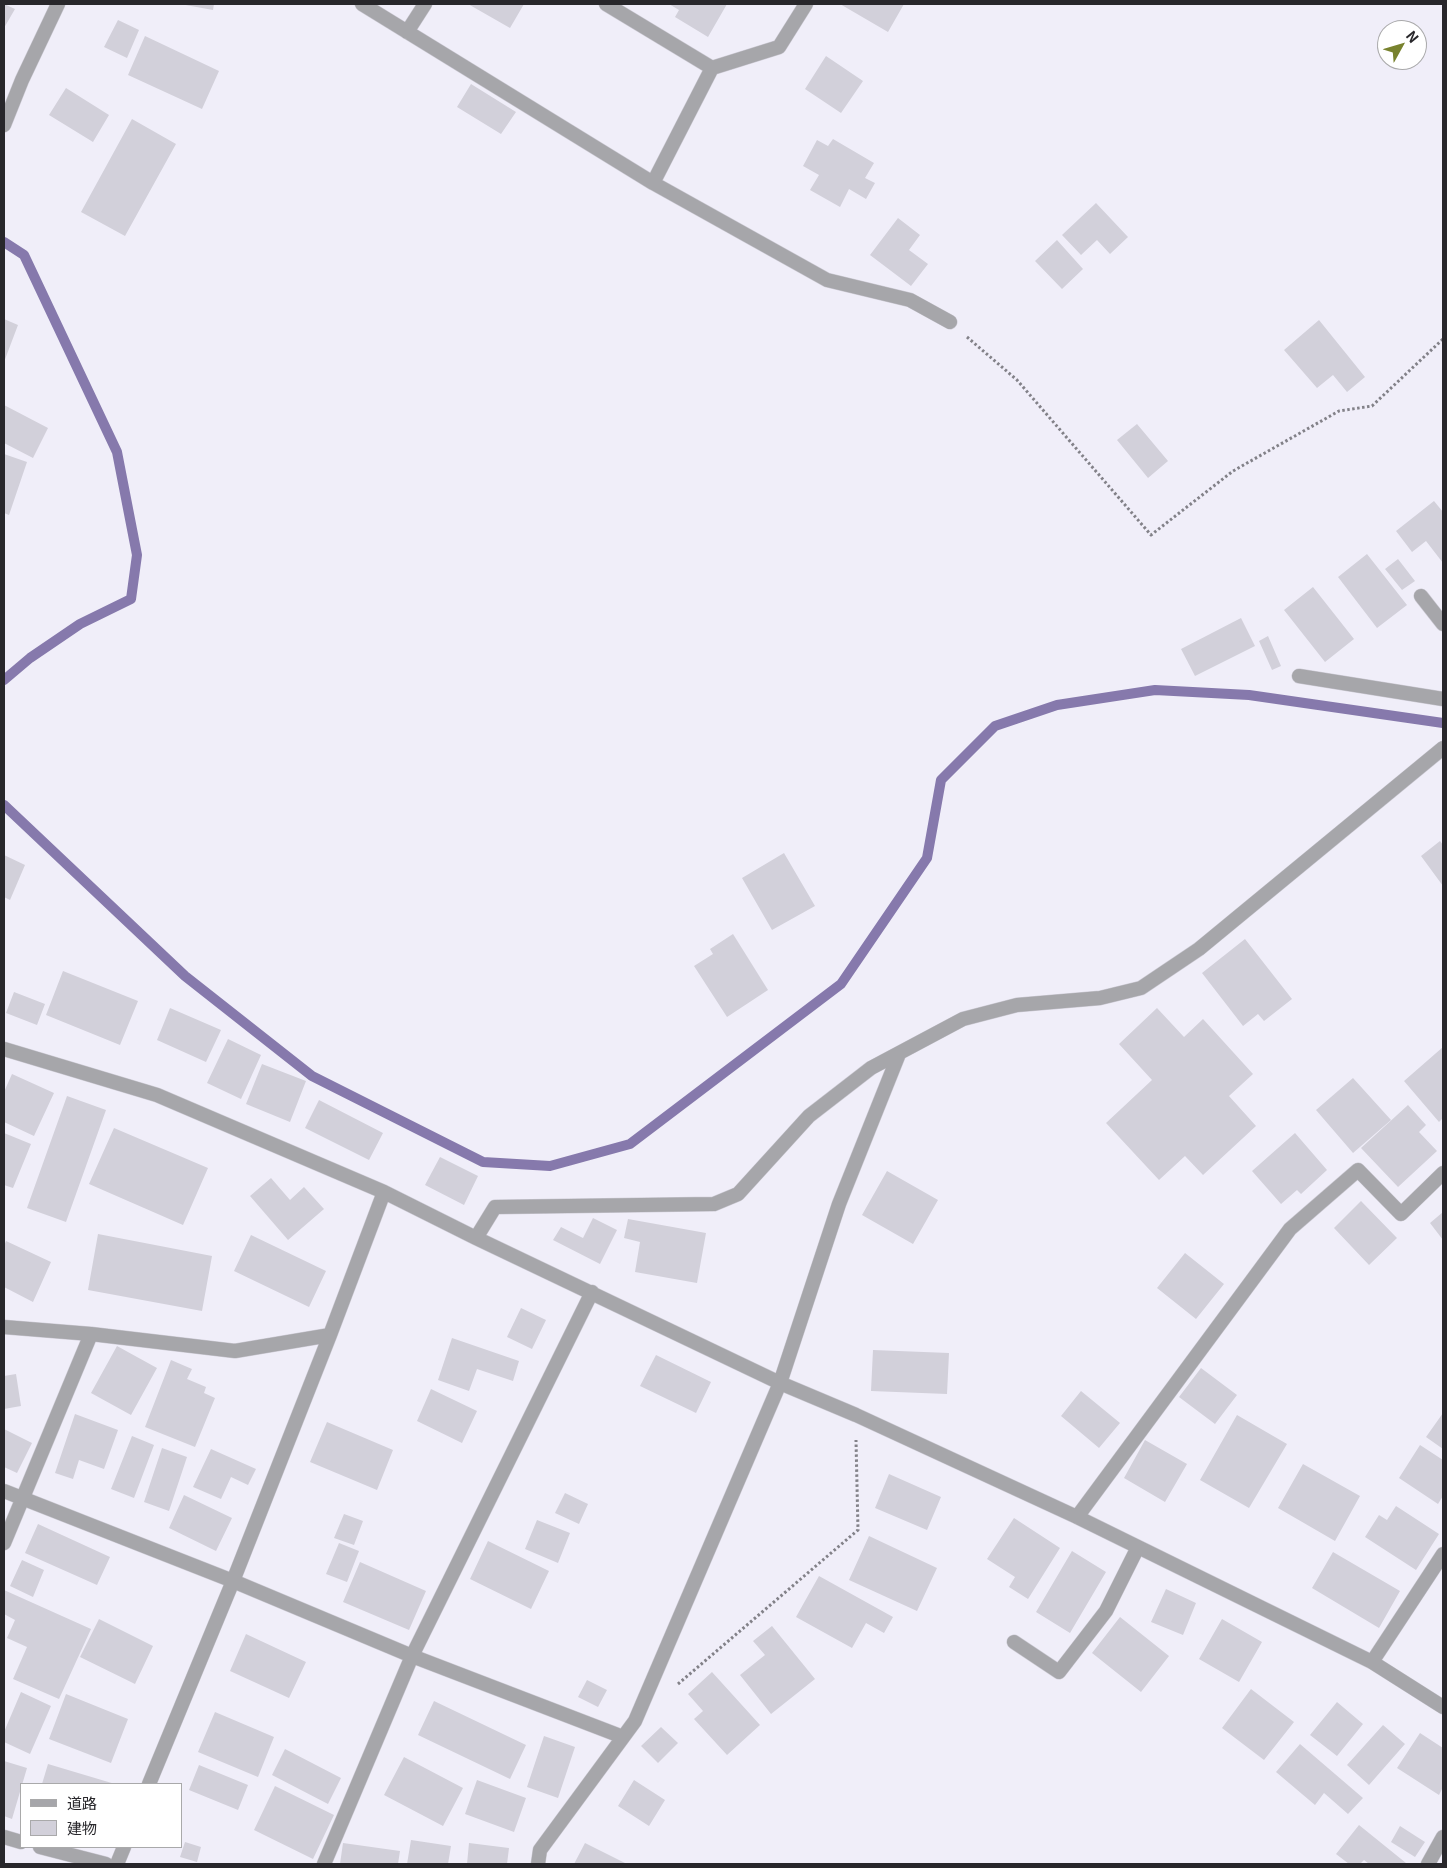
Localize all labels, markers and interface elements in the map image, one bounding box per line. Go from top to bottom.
north arrow [1377,20,1427,70]
text: N [1402,26,1424,47]
legend [20,1783,182,1848]
text: 道路 [67,1792,97,1813]
text: 建物 [67,1817,97,1838]

